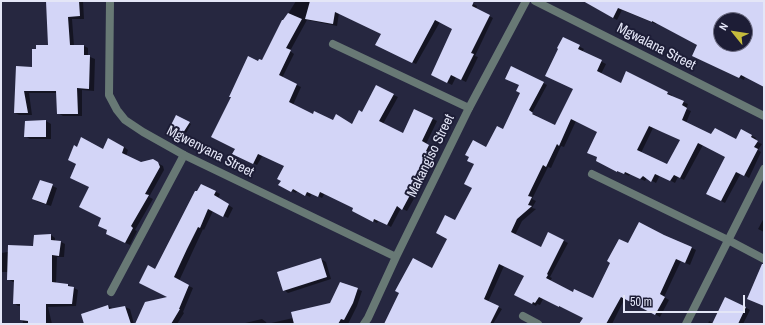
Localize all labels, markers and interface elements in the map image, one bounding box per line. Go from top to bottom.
north arrow [713,12,753,52]
street label: Mgwalana Street [614,20,698,74]
text: N [716,20,731,33]
street label: Makangiso Street [404,112,458,200]
street label: Mgwenyana Street [164,123,256,181]
scale bar [625,287,747,313]
text: 50 m [630,294,652,310]

